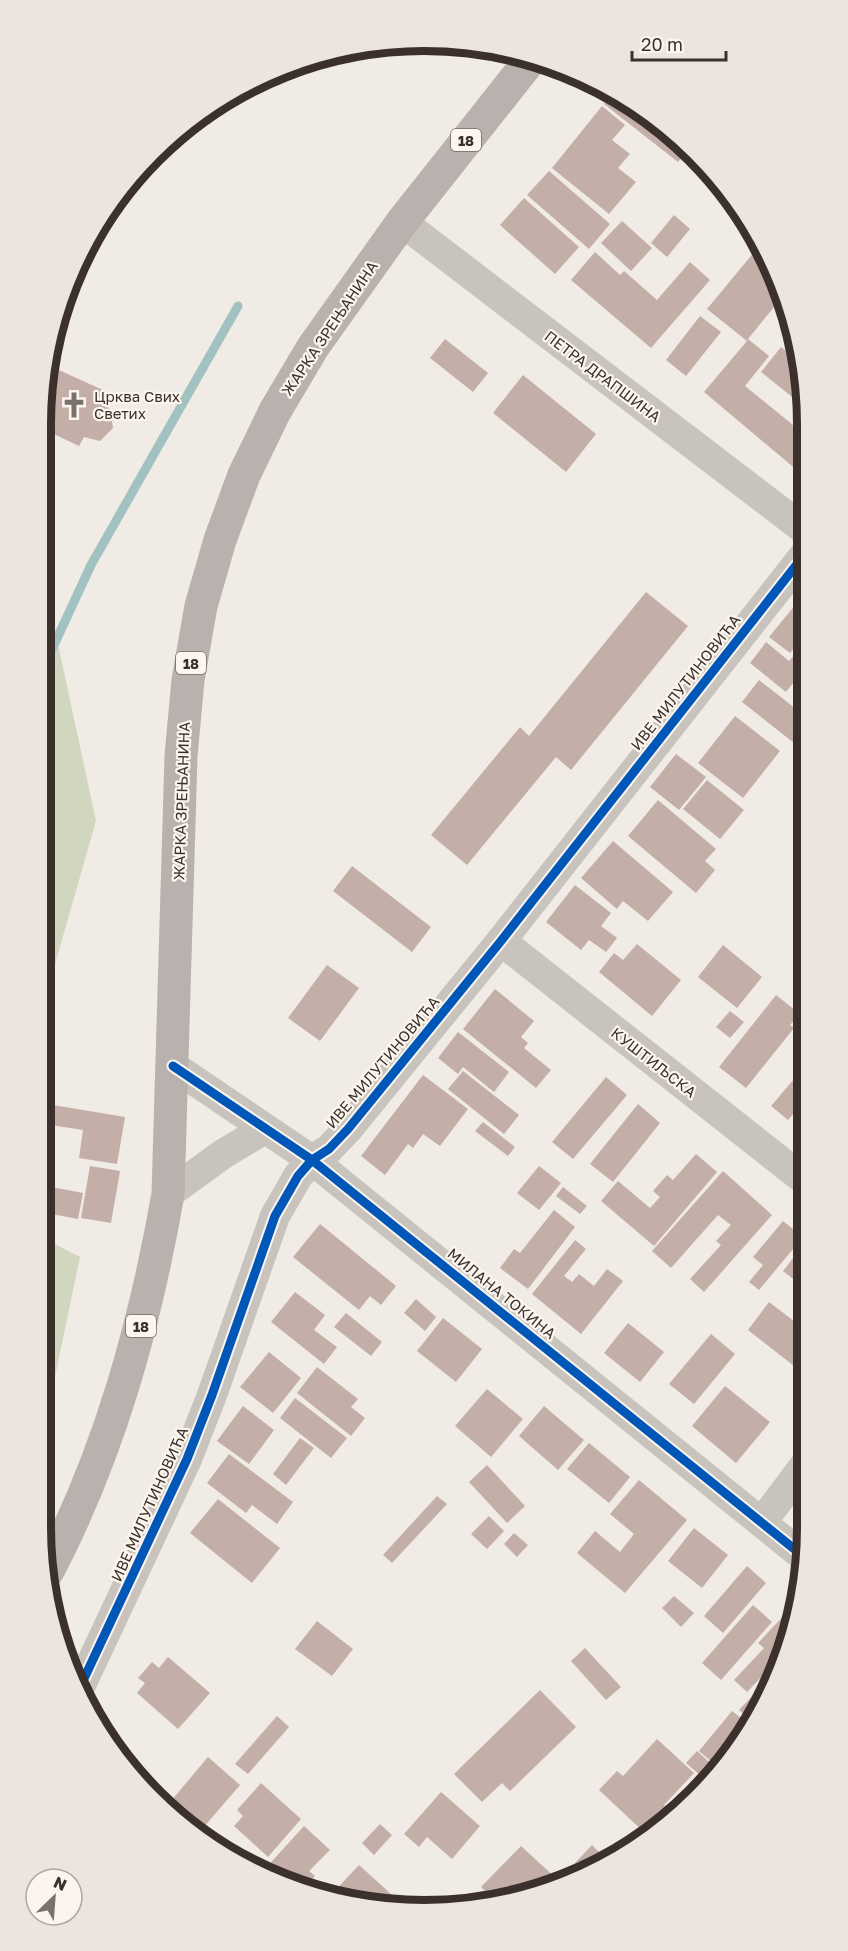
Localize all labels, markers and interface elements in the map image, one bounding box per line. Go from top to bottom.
scale bar [632,24,726,62]
text: 20 m [641,33,683,55]
road number: 18 [451,129,481,151]
street label: ЖАРКА ЗРЕЊАНИНА [277,257,381,399]
street label: ПЕТРА ДРАПШИНА [541,327,665,425]
place label: Црква Свих Светих [94,387,180,422]
church icon: Црква Свих Светих [59,390,89,420]
street label: ИВЕ МИЛУТИНОВИЋА [626,611,744,753]
road number: 18 [176,652,206,674]
street label: ЖАРКА ЗРЕЊАНИНА [169,721,193,881]
street label: ИВЕ МИЛУТИНОВИЋА [321,992,443,1132]
street label: КУШТИЉСКА [608,1023,700,1101]
street label: МИЛАНА ТОКИНА [444,1244,560,1342]
road number: 18 [126,1315,156,1337]
street label: ИВЕ МИЛУТИНОВИЋА [107,1424,191,1584]
north arrow [24,1867,84,1927]
text: N [51,1872,70,1895]

